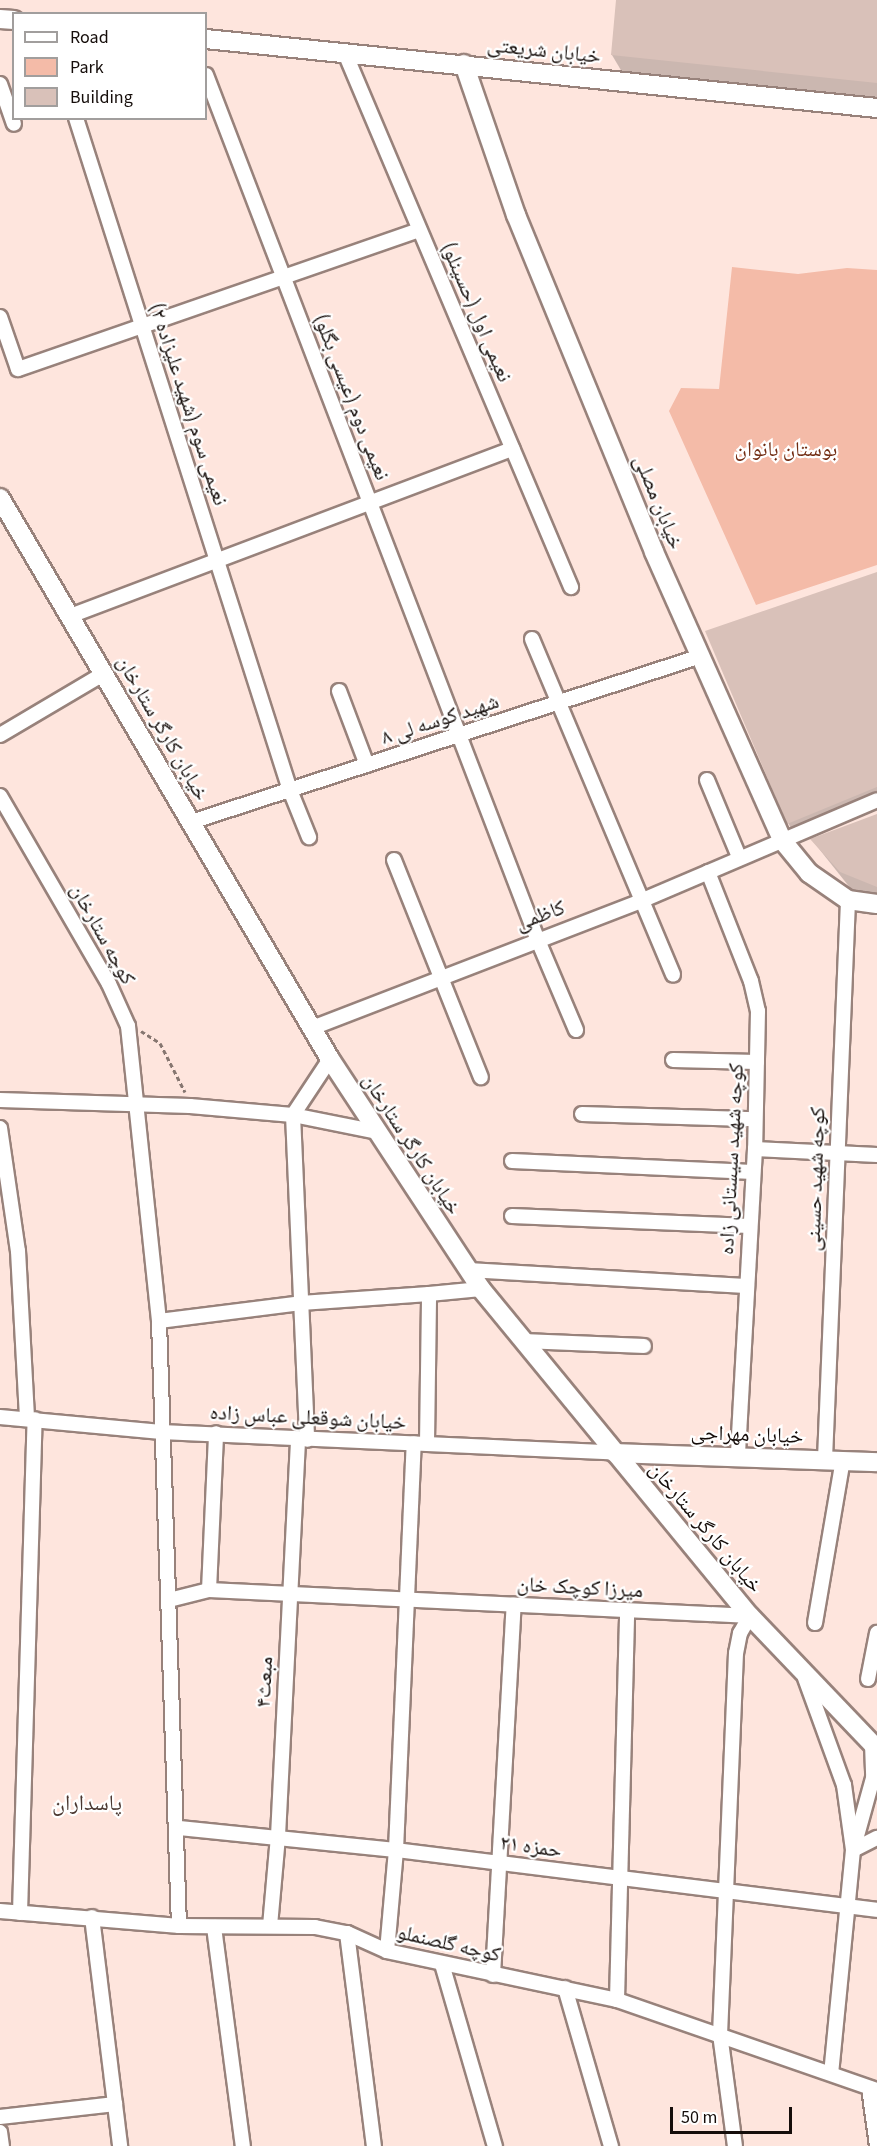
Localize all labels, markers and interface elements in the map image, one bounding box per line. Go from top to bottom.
legend [12,12,207,120]
text: Road [70,25,109,50]
street label: خیابان شریعتی [486,32,602,68]
text: Park [70,55,104,80]
text: Building [70,85,133,110]
street label: نعیمی اول (حسینلو) [436,238,518,386]
street label: نعیمی سوم (شهید علیزاده ۲) [144,300,234,508]
street label: نعیمی دوم (عیسی بگلو) [309,310,395,484]
park label: بوستان بانوان [735,436,837,462]
street label: خیابان مصلی [629,451,689,553]
street label: خیابان کارگر ستارخان [111,651,215,805]
street label: شهید کوسه لی ۸ [378,688,502,750]
street label: کوچه ستارخان [65,879,141,989]
street label: کاظمی [512,894,568,936]
street label: کوچه شهید سیستانی زاده [713,1062,749,1256]
street label: خیابان کارگر ستارخان [357,1069,467,1219]
street label: کوچه شهید حسینی [800,1106,830,1252]
street label: خیابان شوقعلی عباس زاده [209,1399,407,1435]
street label: خیابان مهراجی [690,1419,804,1449]
street label: خیابان کارگر ستارخان [644,1456,768,1598]
street label: میرزا کوچک خان [516,1571,644,1603]
street label: مبعث۴ [250,1656,278,1708]
district label: پاسداران [52,1791,122,1817]
street label: حمزه ۲۱ [498,1829,564,1863]
street label: کوچه گلصنملو [395,1919,503,1967]
scale bar [673,2095,794,2133]
text: 50 m [681,2105,717,2130]

